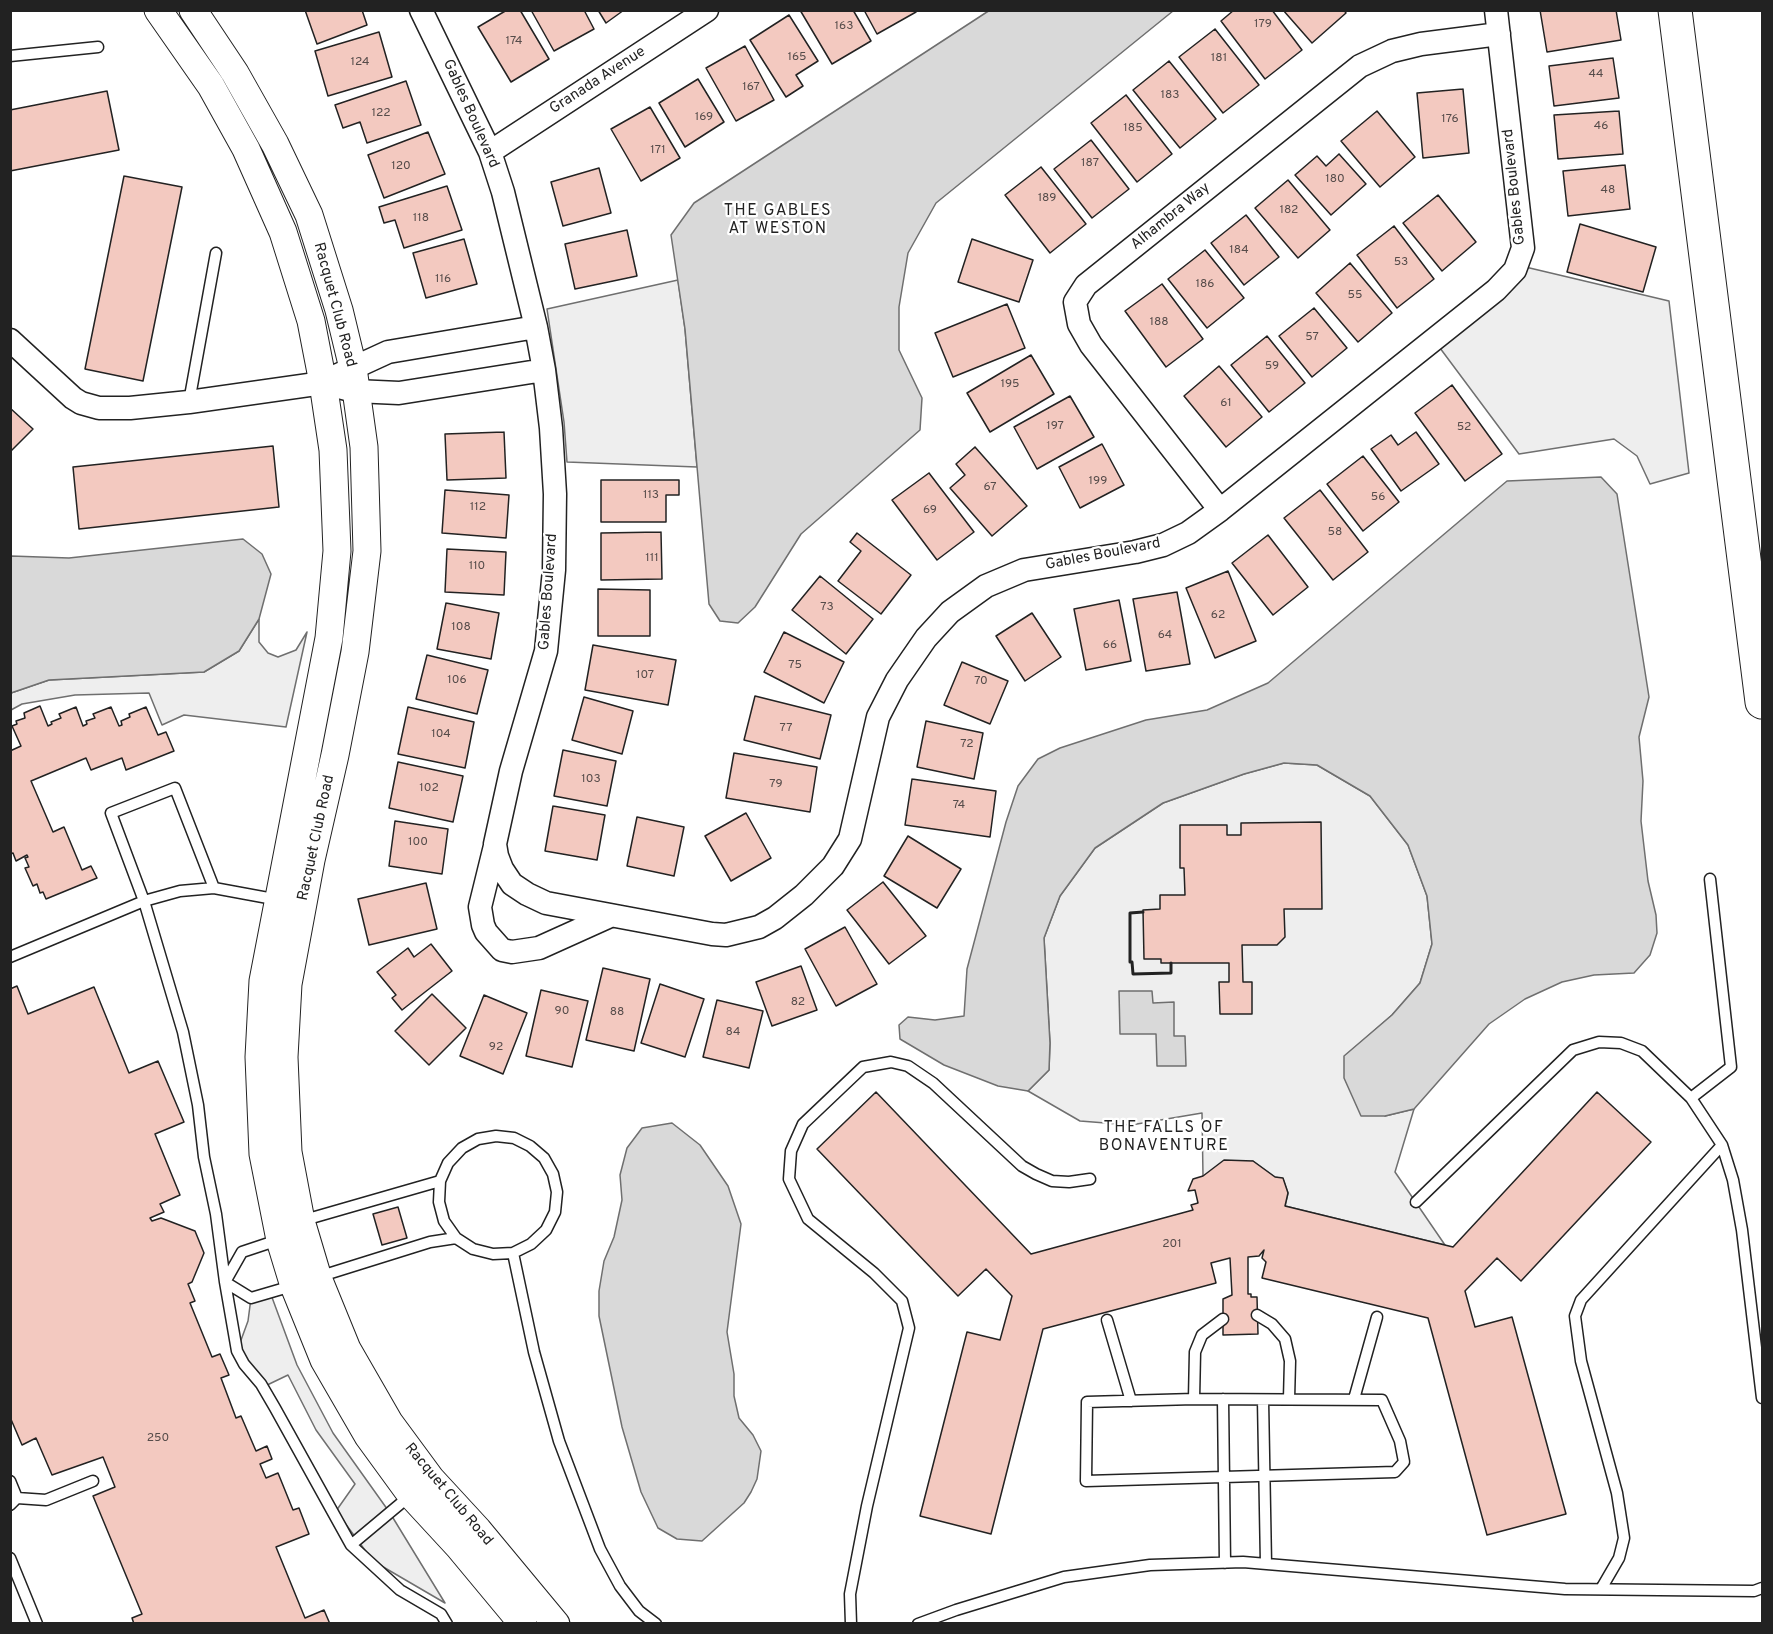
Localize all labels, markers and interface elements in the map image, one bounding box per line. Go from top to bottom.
house number: 179 [1254,18,1272,32]
house number: 163 [835,20,853,34]
house number: 174 [506,35,522,49]
street label: Granada Avenue [547,43,649,119]
house number: 165 [787,51,807,65]
house number: 181 [1211,52,1227,66]
house number: 124 [350,56,370,70]
street label: Gables Boulevard [438,57,502,171]
house number: 44 [1589,68,1603,82]
house number: 167 [742,81,760,95]
house number: 183 [1160,89,1180,103]
house number: 122 [371,107,391,121]
house number: 169 [695,111,713,125]
house number: 176 [1441,113,1459,127]
house number: 46 [1594,120,1608,134]
house number: 185 [1123,122,1143,136]
street label: Gables Boulevard [1500,128,1530,246]
house number: 171 [650,144,666,158]
house number: 187 [1081,157,1099,171]
house number: 120 [391,160,411,174]
house number: 180 [1325,173,1345,187]
street label: Alhambra Way [1128,180,1214,254]
house number: 48 [1601,184,1615,198]
house number: 189 [1038,192,1056,206]
district label: THE GABLES AT WESTON [724,202,832,240]
house number: 182 [1280,204,1298,218]
house number: 118 [413,212,429,226]
street label: Racquet Club Road [309,241,359,369]
house number: 184 [1229,244,1249,258]
house number: 53 [1394,256,1408,270]
house number: 116 [435,273,451,287]
house number: 186 [1196,278,1214,292]
house number: 55 [1348,289,1362,303]
house number: 188 [1149,316,1169,330]
house number: 57 [1305,331,1319,345]
house number: 59 [1265,360,1279,374]
house number: 195 [1000,378,1020,392]
house number: 61 [1220,397,1232,411]
house number: 197 [1046,420,1064,434]
house number: 52 [1457,421,1471,435]
house number: 199 [1089,475,1107,489]
house number: 67 [983,481,997,495]
house number: 113 [643,489,659,503]
house number: 56 [1371,491,1385,505]
house number: 112 [470,501,486,515]
house number: 69 [923,504,937,518]
house number: 58 [1328,526,1342,540]
street label: Gables Boulevard [536,533,562,651]
street label: Gables Boulevard [1044,535,1162,575]
house number: 111 [645,552,659,566]
house number: 110 [469,560,485,574]
house number: 73 [820,601,834,615]
house number: 62 [1211,609,1225,623]
house number: 108 [451,621,471,635]
house number: 64 [1158,629,1172,643]
house number: 66 [1103,639,1117,653]
house number: 75 [788,659,802,673]
house number: 107 [636,669,654,683]
house number: 106 [447,674,467,688]
house number: 70 [974,675,988,689]
house number: 77 [780,722,792,736]
house number: 104 [431,728,451,742]
house number: 72 [960,738,974,752]
street label: Racquet Club Road [295,773,339,903]
house number: 103 [581,773,601,787]
house number: 79 [769,778,783,792]
house number: 102 [419,782,439,796]
house number: 74 [953,799,965,813]
house number: 100 [408,836,428,850]
house number: 82 [791,996,805,1010]
house number: 90 [555,1005,569,1019]
house number: 88 [610,1006,624,1020]
house number: 84 [726,1026,740,1040]
house number: 92 [489,1041,503,1055]
district label: THE FALLS OF BONAVENTURE [1099,1119,1229,1157]
house number: 201 [1162,1238,1182,1252]
house number: 250 [147,1432,169,1446]
street label: Racquet Club Road [400,1440,496,1550]

